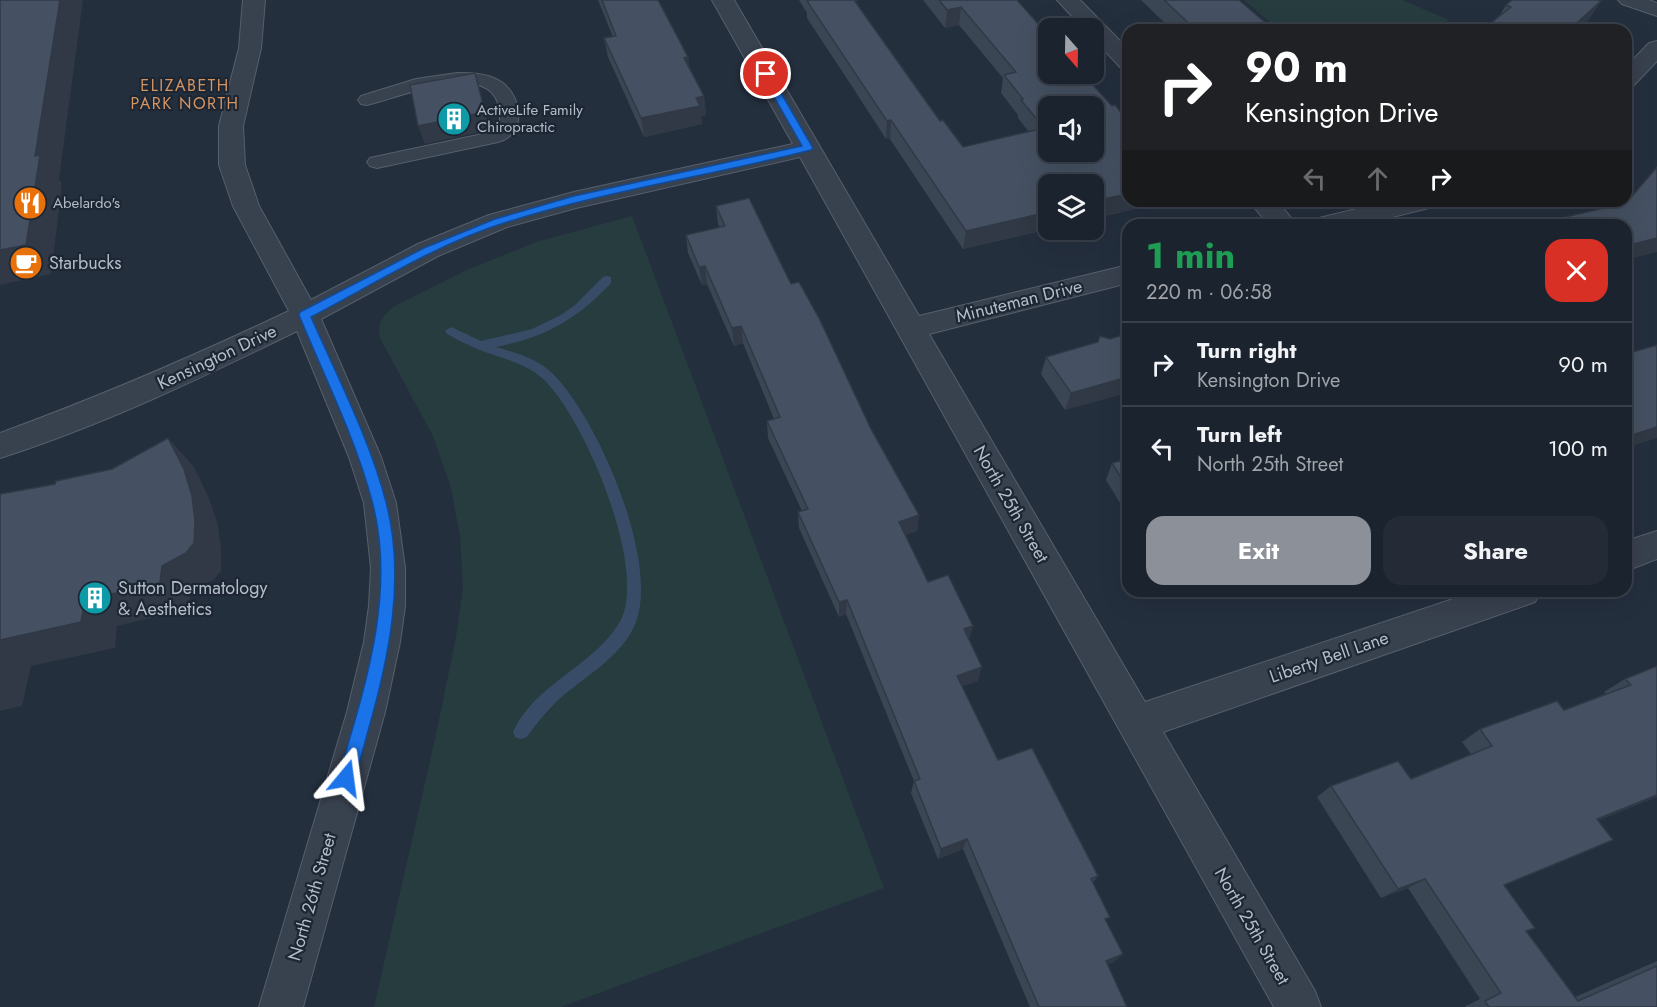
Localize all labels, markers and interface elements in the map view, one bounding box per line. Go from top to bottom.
north arrow [1038,18,1104,84]
map controls [1038,18,1104,240]
text: 90 m [1245,37,1348,98]
pin [740,48,791,99]
icon: right [1146,48,1224,126]
icon: arrive [749,57,782,90]
district label: ELIZABETH PARK NORTH [131,74,239,115]
text: Kensington Drive [1245,93,1439,132]
button: sound [1038,96,1104,162]
place label: ActiveLife Family Chiropractic [477,99,583,138]
building icon: ActiveLife Family Chiropractic [436,101,472,137]
icon: left [1298,162,1331,195]
icon: ahead [1361,162,1394,195]
icon: right [1424,162,1457,195]
button: layers [1038,174,1104,240]
restaurant icon: Abelardo's [12,185,48,221]
place label: Abelardo's [53,192,120,214]
text: 1 min [1146,229,1235,281]
button: close [1545,239,1608,302]
cafe icon: Starbucks [8,245,44,281]
place label: Starbucks [49,250,122,276]
street label: Minuteman Drive [953,273,1085,329]
text: 220 m · 06:58 [1146,278,1272,307]
street label: Kensington Drive [153,318,281,396]
text: Turn right [1197,334,1297,366]
icon: right [1146,348,1179,381]
text: 90 m [1558,348,1608,380]
text: Kensington Drive [1197,366,1340,395]
text: Turn left [1197,418,1282,450]
icon: left [1146,432,1179,465]
text: 100 m [1548,432,1608,464]
street label: North 25th Street [967,440,1056,568]
text: North 25th Street [1197,450,1343,479]
button: Exit [1146,516,1371,585]
button: Share [1383,516,1608,585]
place label: Sutton Dermatology & Aesthetics [118,575,267,622]
building icon: Sutton Dermatology & Aesthetics [77,580,113,616]
street label: Liberty Bell Lane [1266,624,1392,690]
position arrow [314,746,378,810]
street label: North 26th Street [281,829,343,964]
street label: North 25th Street [1208,862,1297,990]

